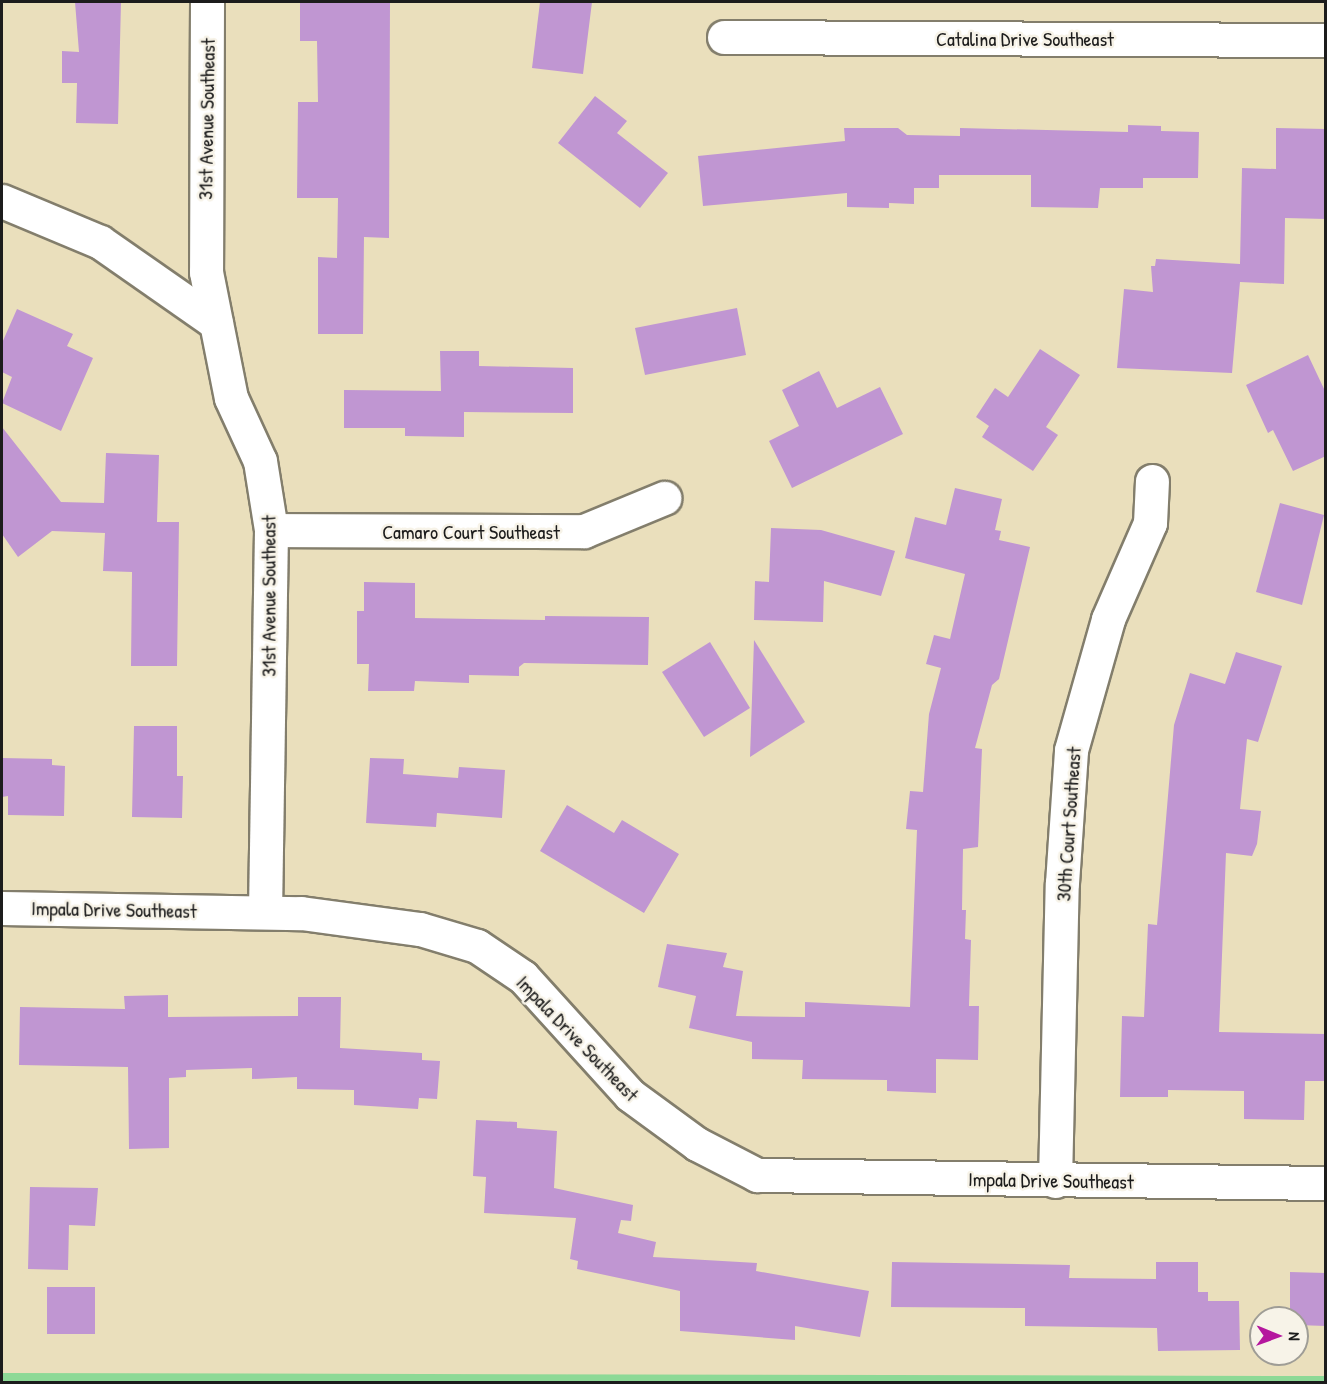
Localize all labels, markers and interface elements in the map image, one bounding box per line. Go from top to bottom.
street label: Catalina Drive Southeast [936,26,1114,50]
street label: 31st Avenue Southeast [193,38,219,200]
street label: 31st Avenue Southeast [256,515,280,677]
street label: Camaro Court Southeast [382,519,560,543]
street label: 30th Court Southeast [1051,746,1085,902]
street label: Impala Drive Southeast [31,896,197,922]
street label: Impala Drive Southeast [512,970,644,1106]
street label: Impala Drive Southeast [968,1167,1134,1193]
north arrow [1249,1306,1309,1366]
text: N [1284,1332,1306,1341]

